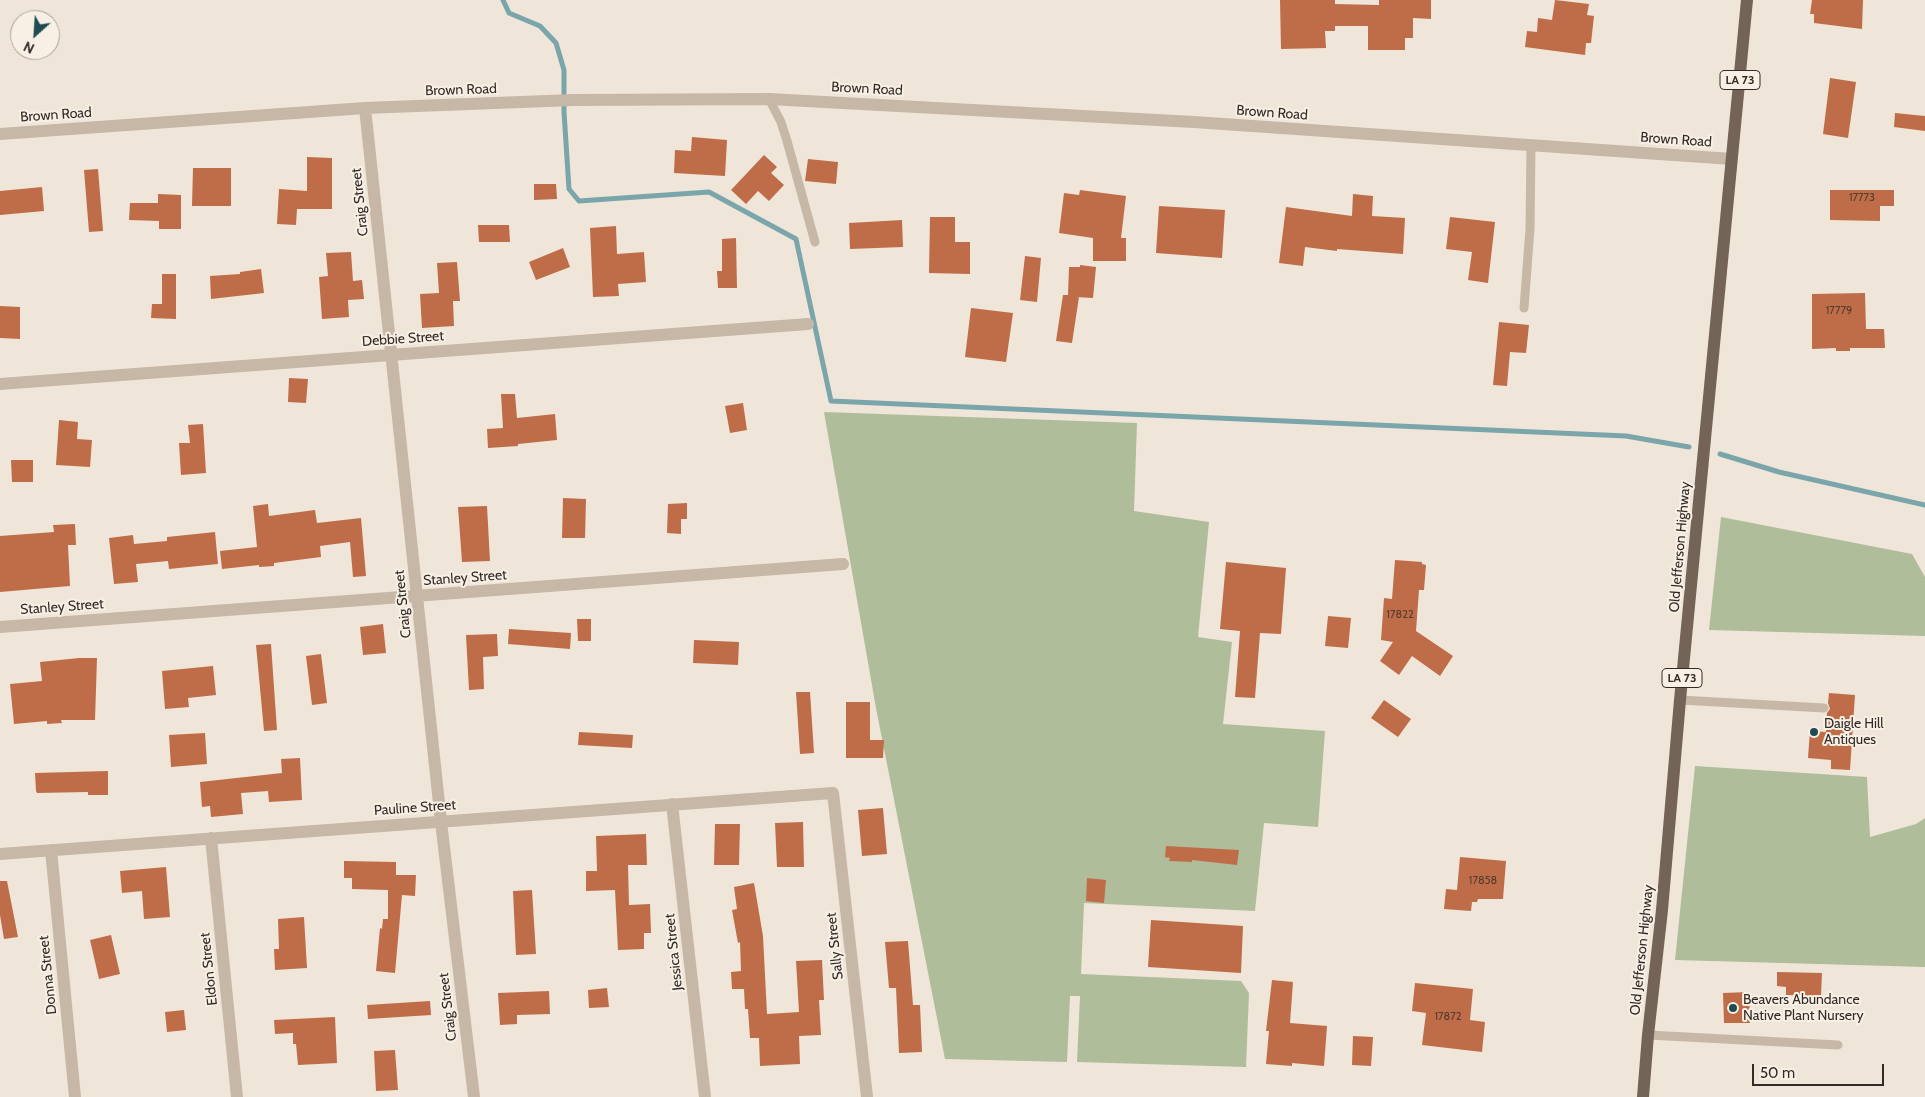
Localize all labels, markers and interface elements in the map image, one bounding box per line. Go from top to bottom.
north arrow [10,10,60,60]
text: N [20,37,37,58]
road number: LA 73 [1720,70,1760,90]
street label: Brown Road [831,79,903,99]
street label: Brown Road [425,80,497,100]
street label: Brown Road [1236,102,1308,124]
street label: Brown Road [20,104,92,126]
street label: Brown Road [1640,129,1712,151]
street label: Craig Street [348,167,372,237]
house number: 17773 [1849,191,1875,205]
house number: 17779 [1826,304,1852,318]
street label: Debbie Street [361,328,445,350]
street label: Old Jefferson Highway [1666,481,1694,613]
street label: Stanley Street [423,567,507,589]
street label: Craig Street [391,569,415,639]
street label: Stanley Street [20,596,104,618]
house number: 17822 [1386,608,1414,622]
road number: LA 73 [1662,668,1702,688]
place label: Daigle Hill Antiques [1824,716,1884,749]
marker: Daigle Hill Antiques [1808,726,1820,738]
street label: Pauline Street [373,797,457,819]
house number: 17858 [1469,874,1497,888]
street label: Old Jefferson Highway [1627,884,1657,1016]
street label: Sally Street [823,912,847,980]
street label: Jessica Street [662,913,686,991]
street label: Eldon Street [197,932,221,1006]
street label: Donna Street [36,935,60,1015]
street label: Craig Street [435,972,461,1042]
place label: Beavers Abundance Native Plant Nursery [1743,992,1864,1024]
marker: Beavers Abundance Native Plant Nursery [1727,1002,1739,1014]
house number: 17872 [1434,1010,1462,1024]
scale bar [1755,1054,1888,1086]
text: 50 m [1760,1064,1795,1082]

